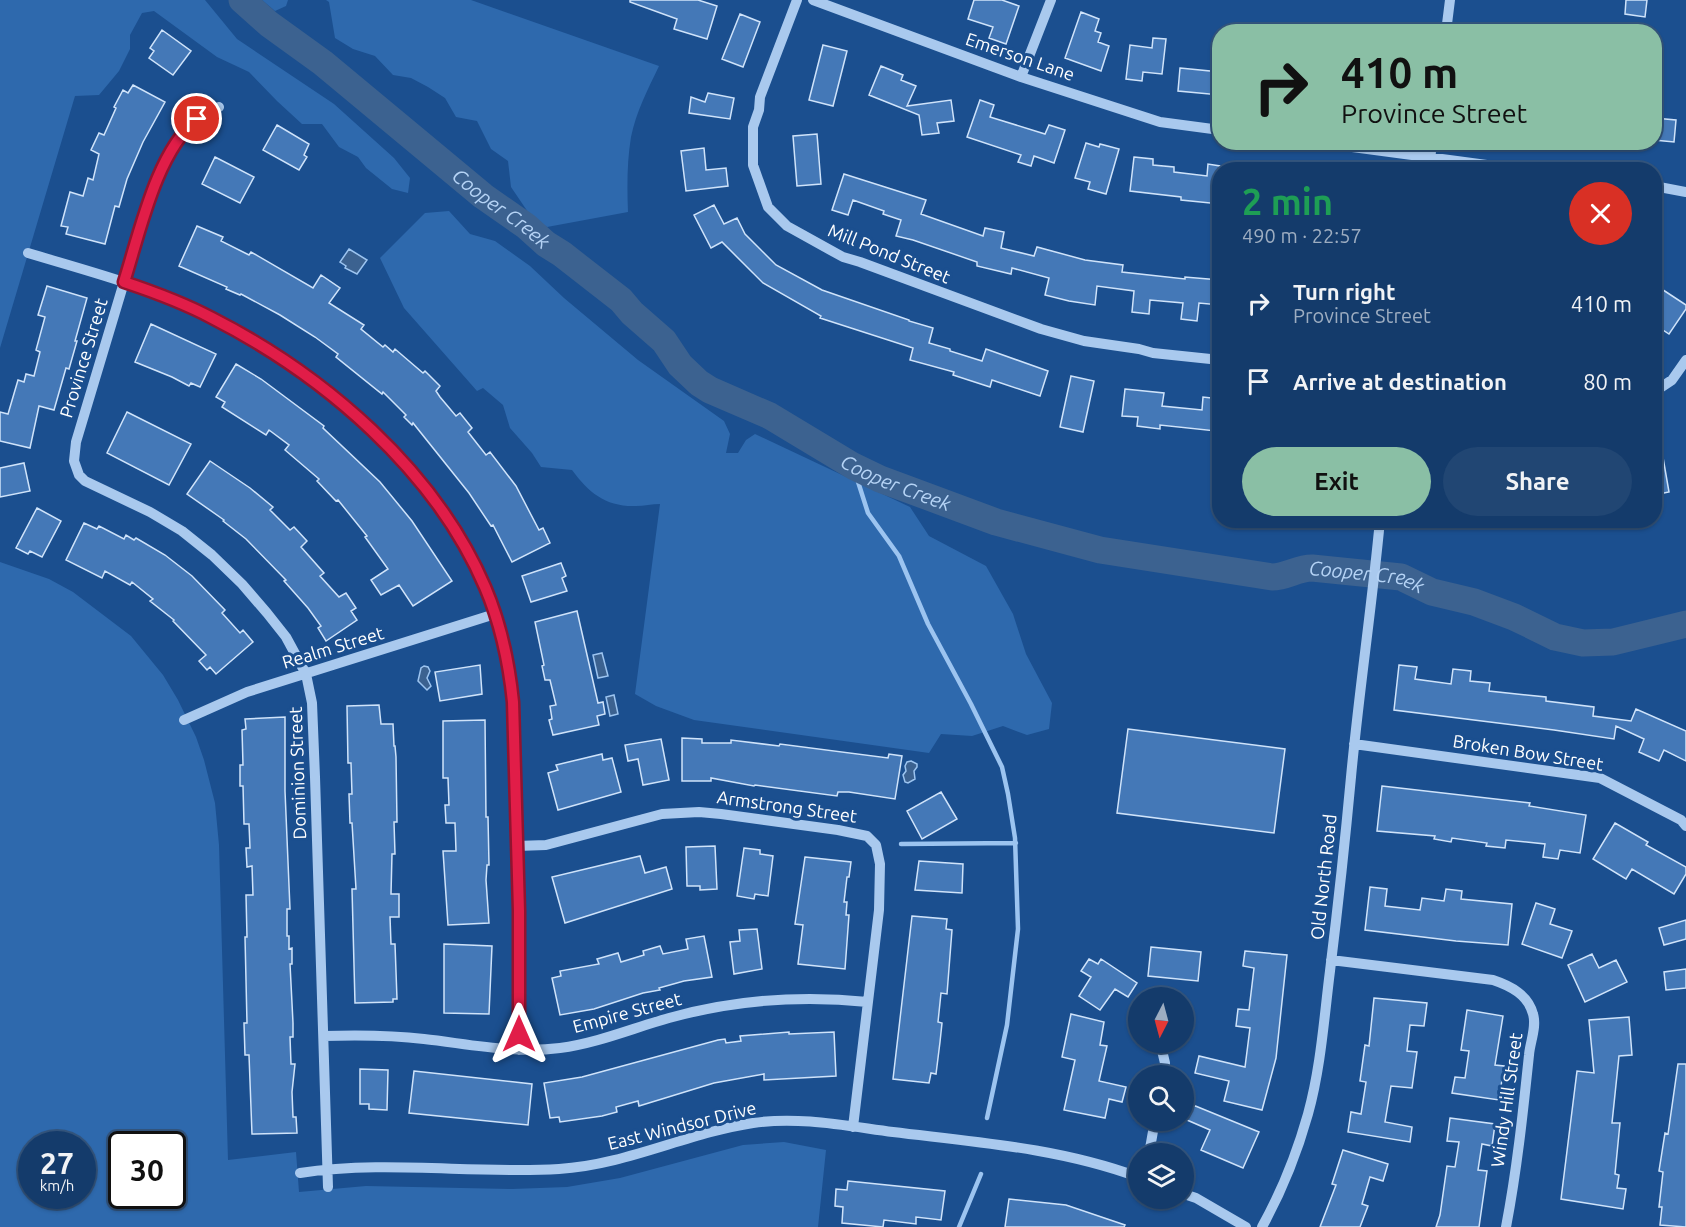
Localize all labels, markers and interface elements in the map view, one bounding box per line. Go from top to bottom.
street label: Emerson Lane [963,28,1077,84]
icon: right [1242,48,1320,126]
text: 410 m [1341,49,1458,96]
pin [171,93,222,144]
text: Province Street [1341,98,1527,128]
icon: arrive [180,102,213,135]
water label: Cooper Creek [448,163,556,254]
text: 2 min [1242,181,1333,222]
button: close [1569,182,1632,245]
street label: Mill Pond Street [825,219,953,287]
text: 490 m · 22:57 [1242,224,1362,247]
text: Turn right [1293,279,1395,304]
icon: right [1242,287,1275,320]
text: 410 m [1571,291,1632,316]
street label: Province Street [55,295,111,420]
text: Province Street [1293,304,1431,327]
icon: arrive [1242,365,1275,398]
text: Arrive at destination [1293,369,1507,394]
text: 80 m [1583,369,1632,394]
button: Exit [1242,447,1431,516]
button: Share [1443,447,1632,516]
water label: Cooper Creek [837,449,955,516]
water label: Cooper Creek [1308,556,1429,598]
street label: Realm Street [280,622,386,672]
street label: Dominion Street [285,706,309,840]
street label: Broken Bow Street [1451,730,1605,774]
street label: Armstrong Street [716,786,858,826]
street label: Old North Road [1306,813,1340,941]
north arrow [1128,987,1194,1053]
map controls [1128,987,1194,1209]
street label: Empire Street [570,988,683,1036]
position arrow [487,1002,551,1066]
street label: Windy Hill Street [1487,1031,1525,1168]
button: search [1128,1065,1194,1131]
street label: East Windsor Drive [605,1097,758,1153]
speed limit sign: 30 [108,1131,186,1209]
button: layers [1128,1143,1194,1209]
text: 27 [40,1146,74,1180]
text: km/h [40,1177,74,1194]

